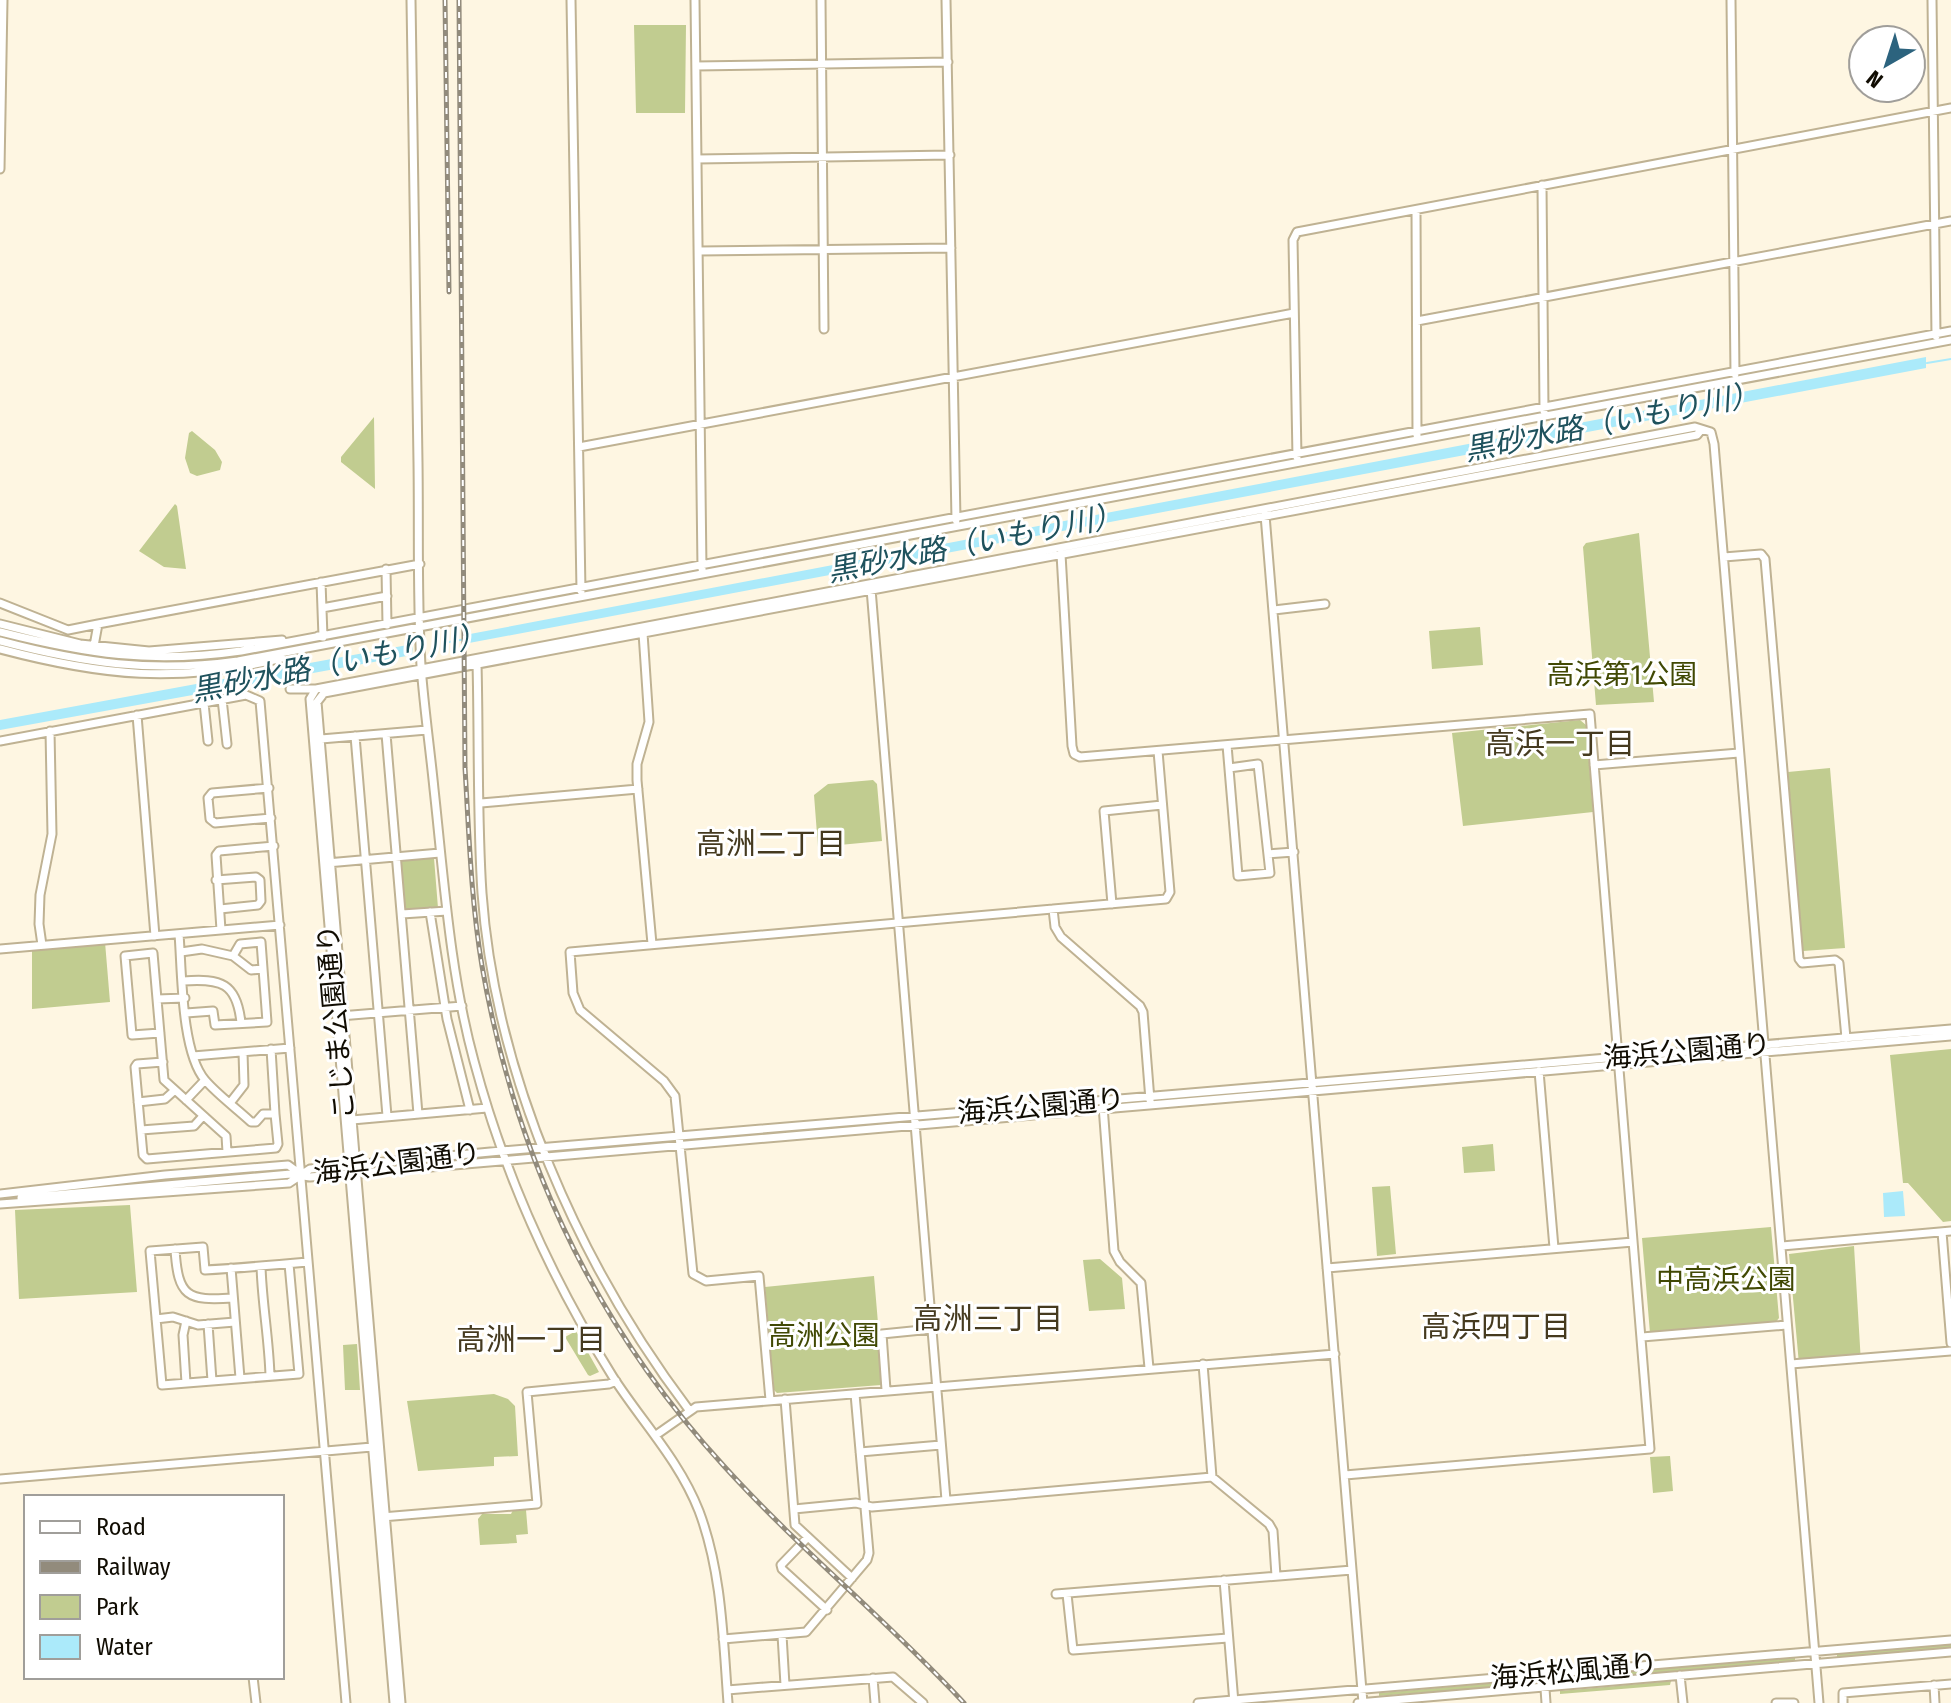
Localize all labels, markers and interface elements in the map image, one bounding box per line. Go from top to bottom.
north arrow [1847,24,1927,104]
text: N [1861,65,1888,94]
water label: 黒砂水路（いもり川） [1461,376,1763,468]
water label: 黒砂水路（いもり川） [824,497,1126,589]
water label: 黒砂水路（いもり川） [188,617,490,709]
park label: 高浜第1公園 [1547,658,1697,691]
district label: 高浜一丁目 [1485,726,1635,762]
district label: 高洲二丁目 [696,826,846,862]
street label: こじま公園通り [311,923,361,1121]
street label: 海浜公園通り [1602,1027,1772,1075]
street label: 海浜公園通り [956,1082,1126,1130]
street label: 海浜公園通り [312,1136,482,1190]
park label: 中高浜公園 [1656,1263,1796,1296]
district label: 高洲三丁目 [913,1301,1063,1337]
district label: 高浜四丁目 [1421,1309,1571,1345]
park label: 高洲公園 [768,1319,880,1352]
district label: 高洲一丁目 [456,1322,606,1358]
legend [24,1495,284,1679]
text: Road [96,1513,146,1541]
text: Railway [96,1553,171,1581]
text: Park [96,1593,139,1621]
text: Water [96,1633,153,1661]
street label: 海浜松風通り [1489,1647,1659,1695]

